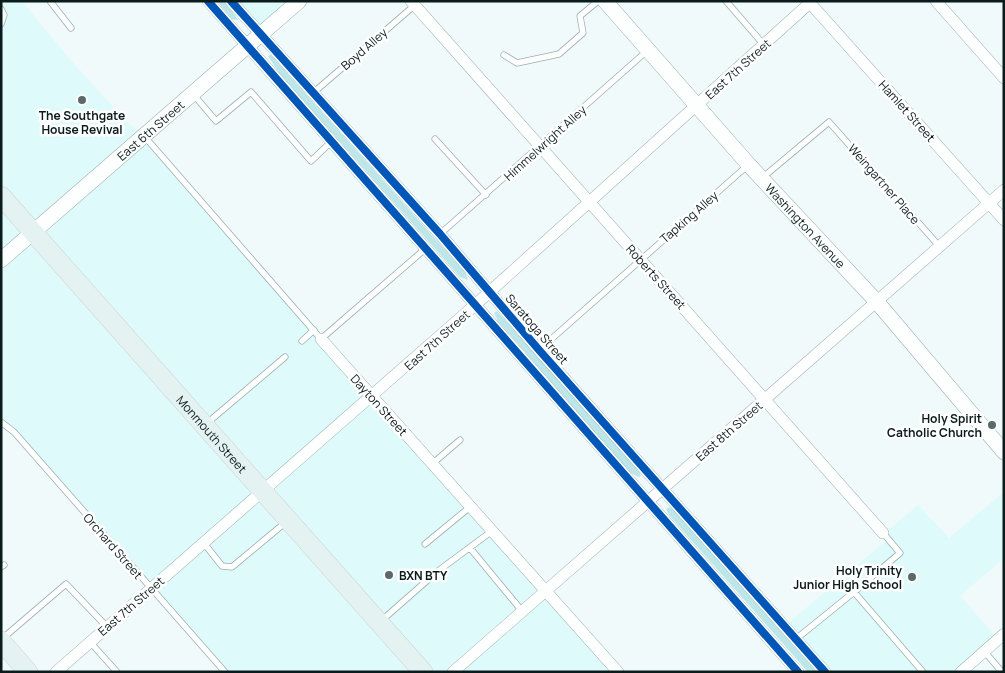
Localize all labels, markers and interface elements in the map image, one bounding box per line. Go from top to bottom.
street label: Boyd Alley [337,24,391,74]
street label: East 7th Street [702,35,775,103]
street label: Hamlet Street [875,77,939,146]
marker: The Southgate House Revival [76,94,88,106]
street label: East 6th Street [113,96,188,164]
street label: Himmelwright Alley [500,101,590,185]
place label: The Southgate House Revival [39,107,125,138]
street label: Weingartner Place [844,140,924,228]
street label: Washington Avenue [762,179,849,272]
street label: Tapking Alley [656,187,722,247]
street label: Roberts Street [622,241,690,313]
street label: Saratoga Street [502,290,572,368]
street label: East 7th Street [401,306,474,374]
street label: Dayton Street [347,370,411,440]
street label: Monmouth Street [173,392,251,477]
street label: East 8th Street [692,397,766,465]
place label: Holy Spirit Catholic Church [887,410,982,441]
marker: Holy Spirit Catholic Church [986,419,998,431]
street label: Orchard Street [80,509,147,583]
place label: Holy Trinity Junior High School [793,562,902,593]
place label: BXN BTY [399,567,448,584]
marker: BXN BTY [383,569,395,581]
marker: Holy Trinity Junior High School [906,571,918,583]
street label: East 7th Street [94,572,168,640]

